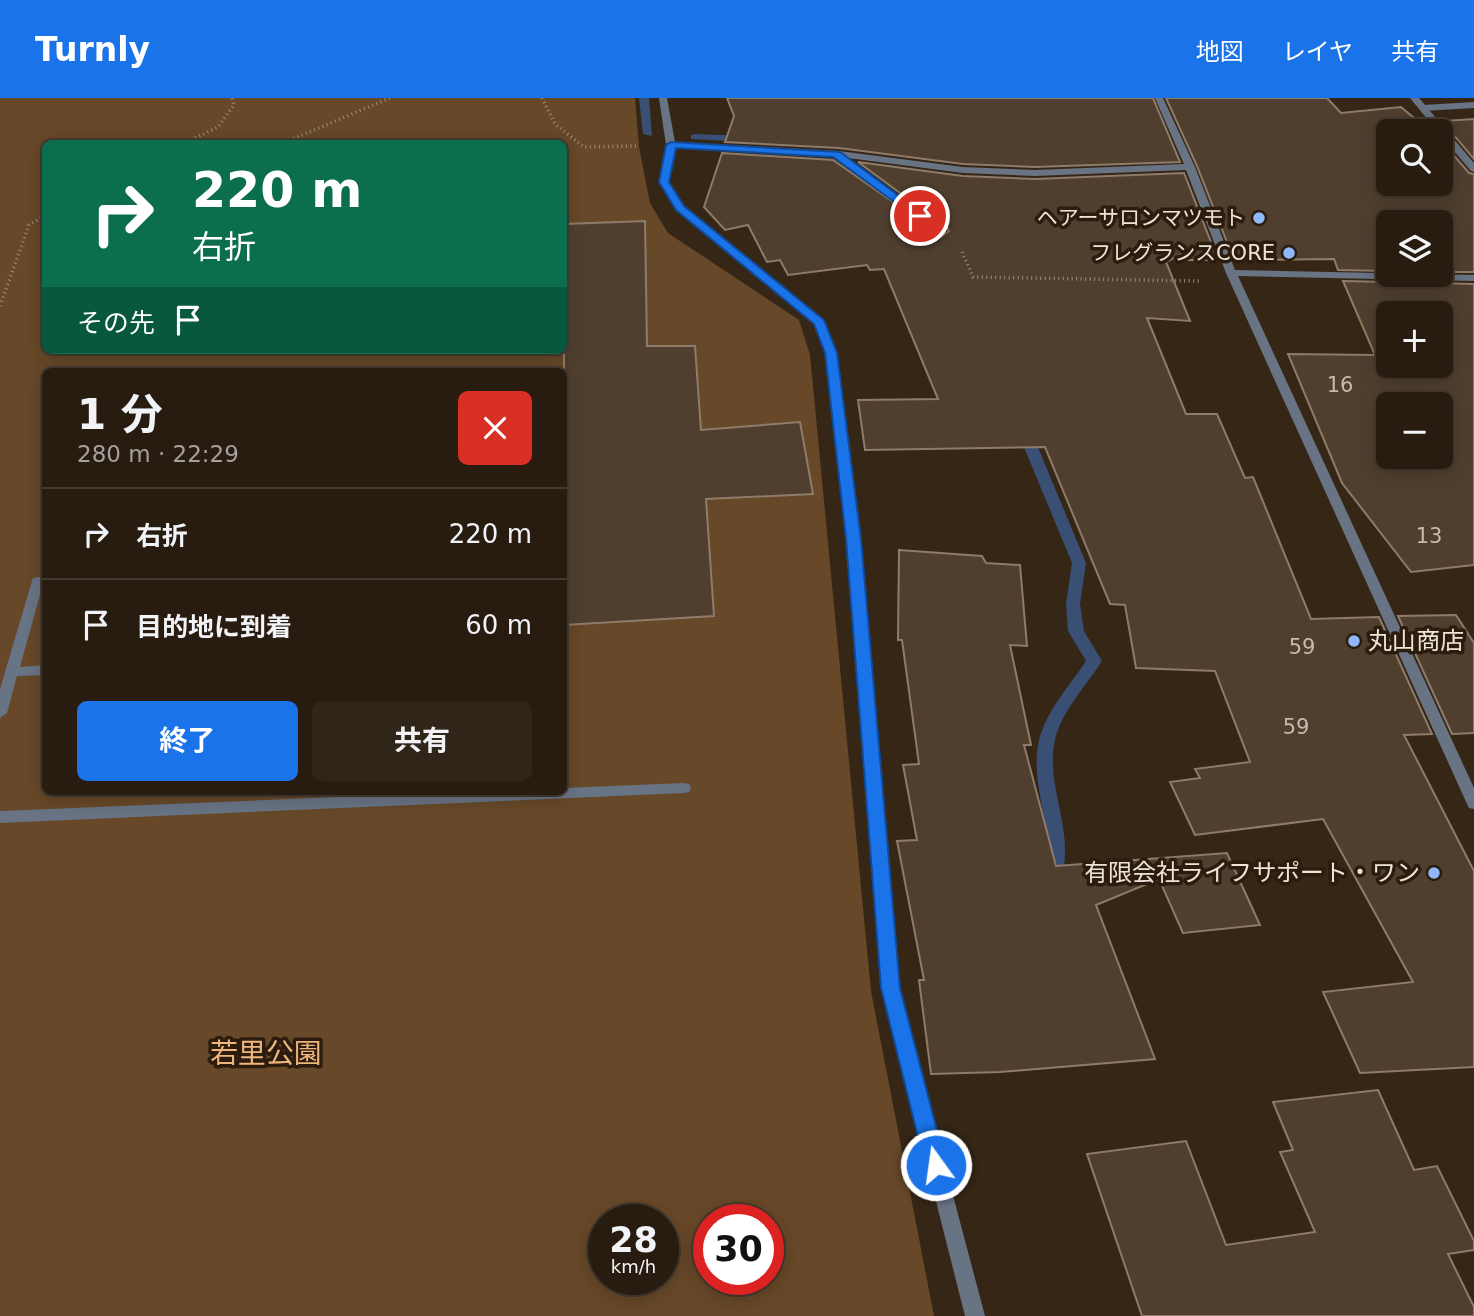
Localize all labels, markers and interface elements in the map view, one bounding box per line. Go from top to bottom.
text: Turnly [35,30,150,69]
text: 地図 [1196,38,1244,66]
text: レイヤ [1282,38,1353,66]
text: 共有 [1391,38,1439,66]
map controls [1376,119,1453,469]
button: search [1376,119,1453,196]
text: 220 m [192,162,362,219]
icon: right [77,168,168,259]
pin [890,186,950,246]
icon: arrive [901,197,939,235]
place label: ヘアーサロンマツモト [1037,206,1245,230]
marker: ヘアーサロンマツモト [1251,210,1267,226]
button: layers [1376,210,1453,287]
text: 右折 [192,228,256,266]
place label: フレグランスCORE [1090,241,1275,265]
marker: フレグランスCORE [1281,245,1297,261]
icon: arrive [169,301,207,339]
button: + [1376,301,1453,378]
text: その先 [77,308,155,338]
house number: 16 [1327,373,1353,397]
text: 1 分 [77,390,163,439]
button: close [458,391,532,465]
button: − [1376,392,1453,469]
text: 280 m · 22:29 [77,441,239,467]
icon: right [77,515,115,553]
text: 220 m [449,519,532,549]
text: 右折 [136,521,188,551]
house number: 13 [1416,524,1442,548]
icon: arrive [77,606,115,644]
text: 60 m [465,610,532,640]
text: 目的地に到着 [136,612,292,642]
place label: 丸山商店 [1368,627,1464,655]
marker: 丸山商店 [1346,633,1362,649]
house number: 59 [1289,635,1315,659]
button: 終了 [77,701,298,781]
button: 共有 [312,701,532,781]
house number: 59 [1283,715,1309,739]
place label: 有限会社ライフサポート・ワン [1084,859,1420,887]
marker: 有限会社ライフサポート・ワン [1426,865,1442,881]
park label: 若里公園 [210,1037,322,1070]
position arrow [899,1128,973,1202]
speed limit sign: 30 [693,1204,784,1295]
text: 28 [609,1220,658,1260]
text: km/h [611,1256,656,1277]

